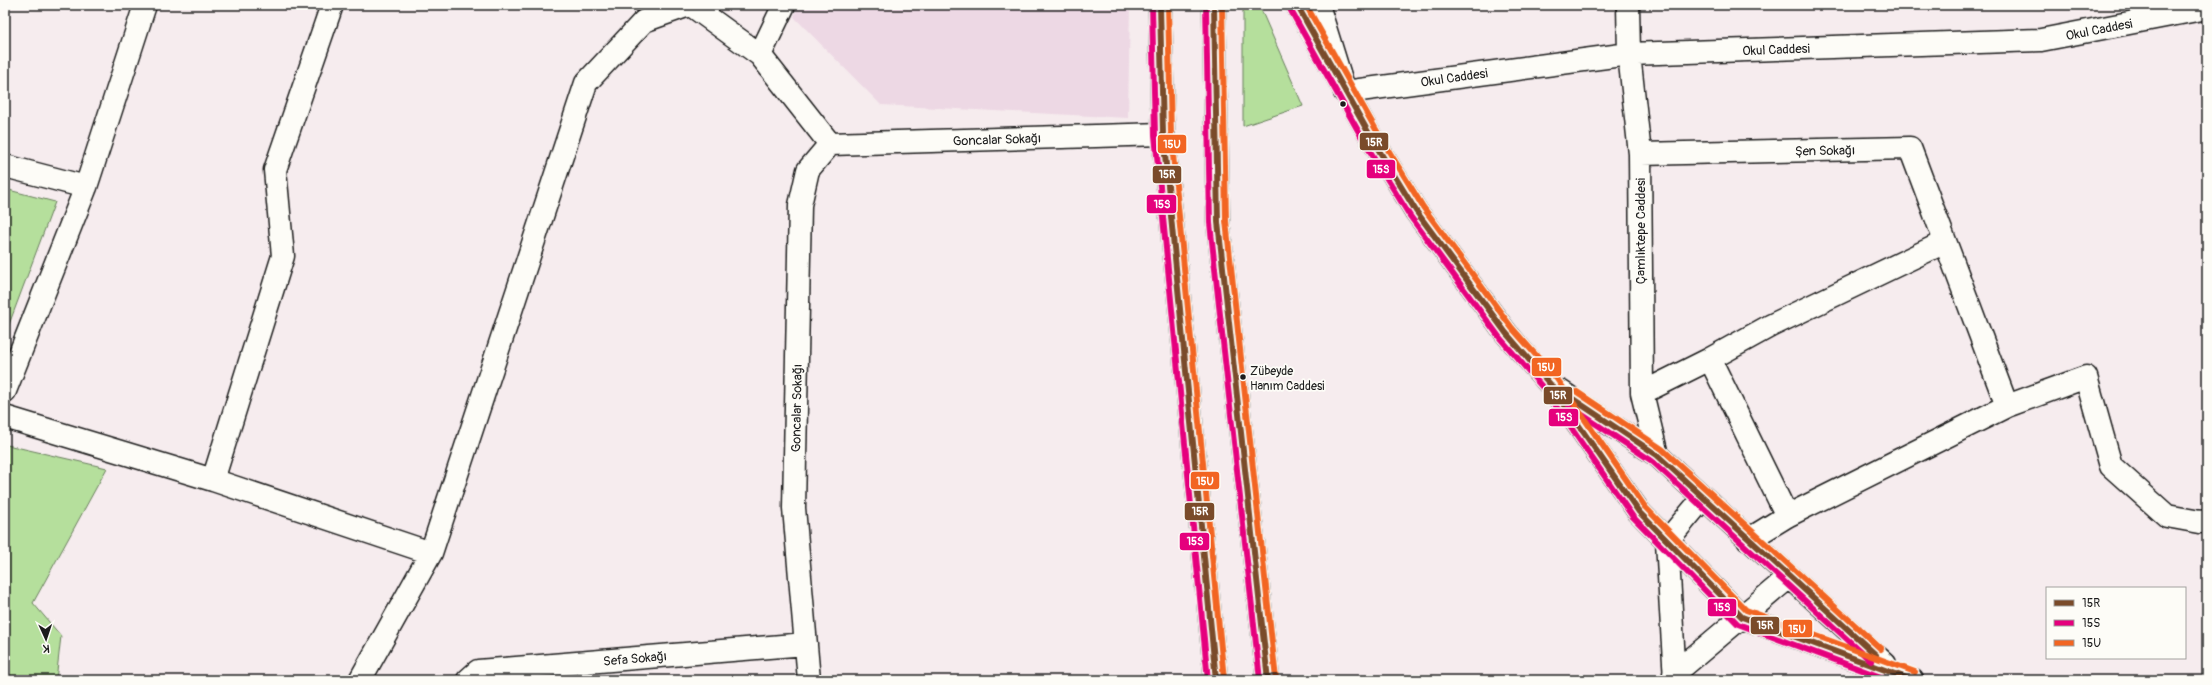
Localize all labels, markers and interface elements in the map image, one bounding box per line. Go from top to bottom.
street label: Okul Caddesi [2064,16,2134,44]
street label: Okul Caddesi [1742,41,1810,59]
street label: Okul Caddesi [1420,65,1489,91]
unlabelled marker [1338,99,1348,109]
street label: Goncalar Sokağı [953,130,1041,150]
line badge: 15R [1359,132,1389,151]
line badge: 15U [1157,134,1187,154]
text: 15R [1366,136,1383,149]
text: 15U [1163,138,1181,151]
street label: Şen Sokağı [1795,142,1855,160]
line badge: 15S [1366,159,1396,179]
text: 15S [1373,163,1390,176]
line badge: 15R [1152,165,1182,184]
text: 15R [1159,168,1176,181]
street label: Çamlıktepe Caddesi [1633,178,1649,284]
line badge: 15S [1146,194,1177,214]
text: 15S [1154,198,1171,211]
line badge: 15U [1531,357,1562,377]
text: 15U [1537,361,1555,374]
street label: Goncalar Sokağı [788,364,806,452]
place label: Zübeyde Hanım Caddesi [1250,364,1324,394]
marker: Zübeyde Hanım Caddesi [1238,372,1248,382]
line badge: 15R [1543,386,1573,405]
text: 15R [1550,389,1567,402]
line badge: 15S [1548,408,1579,427]
text: 15S [1556,411,1573,424]
line badge: 15U [1190,471,1220,490]
text: 15U [1196,475,1214,488]
line badge: 15R [1184,502,1215,521]
text: 15R [1192,505,1209,518]
line badge: 15S [1179,532,1210,551]
text: 15S [1187,535,1204,548]
legend [2046,587,2186,659]
text: 15R [2082,596,2100,611]
line badge: 15S [1707,598,1737,617]
text: 15S [1714,601,1731,614]
line badge: 15R [1750,616,1780,635]
text: 15S [2082,616,2100,631]
north arrow [26,619,66,659]
text: 15R [1757,619,1774,632]
line badge: 15U [1782,619,1813,638]
text: 15U [1788,623,1806,636]
text: 15U [2082,636,2101,651]
text: K [42,642,50,655]
street label: Sefa Sokağı [603,648,668,670]

